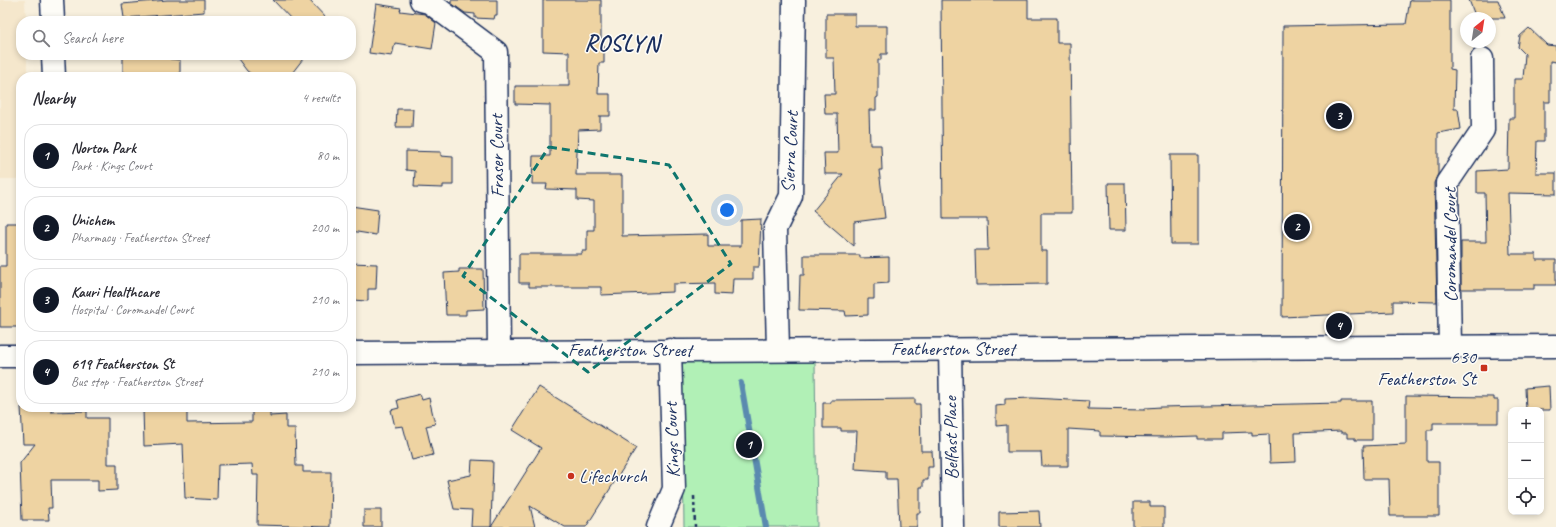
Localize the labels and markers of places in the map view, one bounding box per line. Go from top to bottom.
pin: 3 [1326,101,1352,131]
pin: 2 [1284,212,1310,242]
pin: 4 [1326,311,1352,341]
place label: 630 Featherston St [1377,345,1478,391]
marker: 630 Featherston St [1479,363,1489,373]
pin: 1 [736,430,762,460]
place label: Lifechurch [579,464,648,488]
marker: Lifechurch [566,471,576,481]

